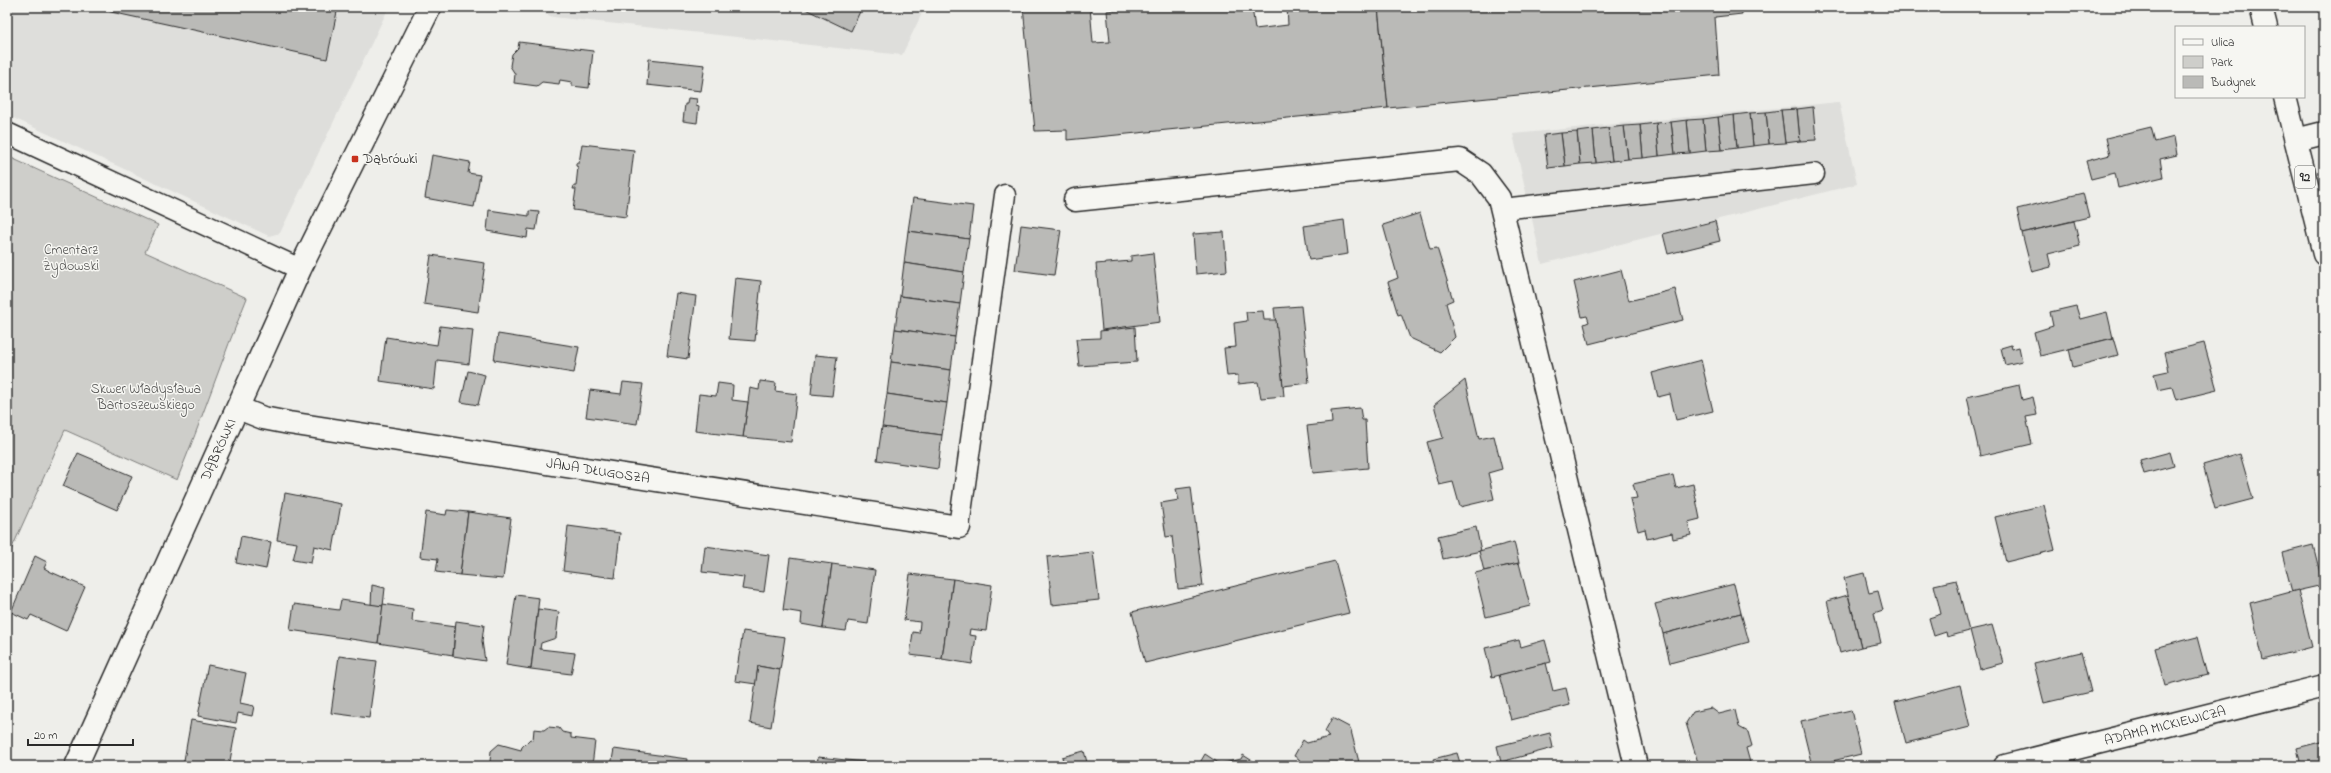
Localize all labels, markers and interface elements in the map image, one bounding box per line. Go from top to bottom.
legend [2175,26,2305,98]
text: Ulica [2211,34,2235,52]
text: Park [2211,54,2233,72]
text: Budynek [2210,74,2257,93]
place label: Dąbrówki [362,149,417,170]
marker: Dąbrówki [350,154,360,164]
road number: 92 [2295,166,2315,188]
park label: Cmentarz Żydowski [43,240,99,278]
park label: Skwer Władysława Bartoszewskiego [91,379,201,417]
street label: DĄBRÓWKI [195,415,242,485]
street label: JANA DŁUGOSZA [545,453,651,489]
street label: ADAMA MICKIEWICZA [2102,701,2228,751]
scale bar [28,721,133,747]
text: 20 m [34,727,57,745]

